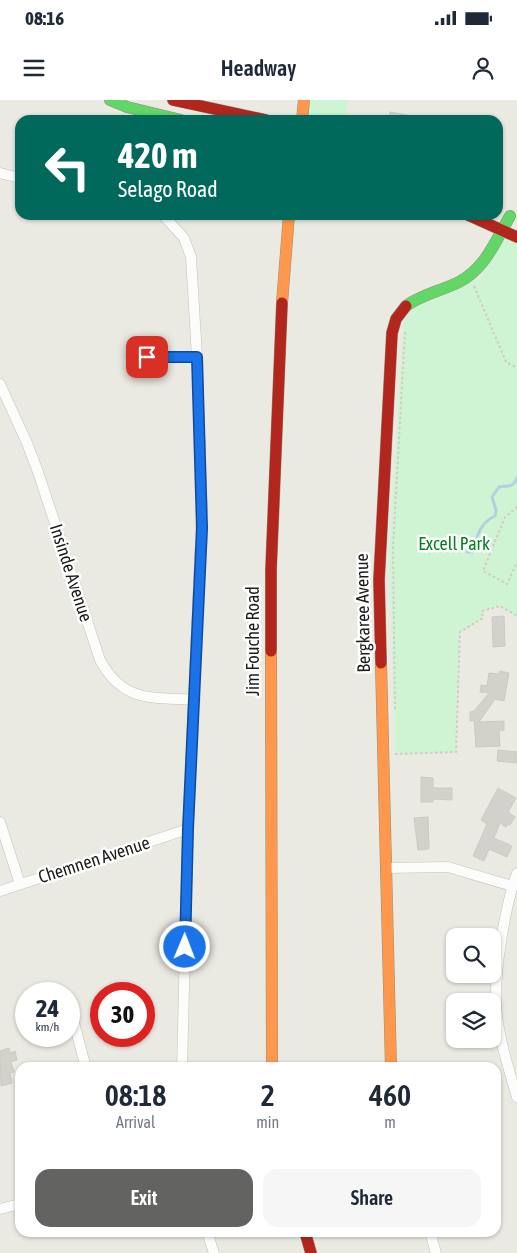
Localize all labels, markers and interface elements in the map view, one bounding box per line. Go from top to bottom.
text: 08:16 [25,7,64,29]
icon: menu [20,54,48,82]
icon: person [469,54,497,82]
text: Headway [221,55,296,81]
icon: left [35,135,100,200]
text: 420 m [118,135,197,175]
text: Selago Road [118,176,218,202]
pin [126,336,168,378]
icon: arrive [133,343,161,371]
street label: Insinde Avenue [46,521,97,624]
park label: Excell Park [418,533,490,554]
street label: Bergkaree Avenue [351,553,374,673]
street label: Jim Fouche Road [242,586,263,696]
street label: Chemnen Avenue [35,832,152,887]
position arrow [158,920,210,972]
map controls [446,928,501,1048]
button: search [446,928,501,983]
speed limit sign: 30 [90,982,155,1047]
button: layers [446,993,501,1048]
text: 24 [36,994,59,1022]
text: km/h [36,1020,59,1034]
text: 08:18 [105,1078,166,1112]
text: 2 [261,1078,275,1112]
text: 460 [369,1078,411,1112]
text: Arrival [116,1113,155,1131]
text: min [256,1113,279,1131]
text: m [384,1113,396,1131]
button: Exit [35,1169,253,1227]
button: Share [263,1169,481,1227]

